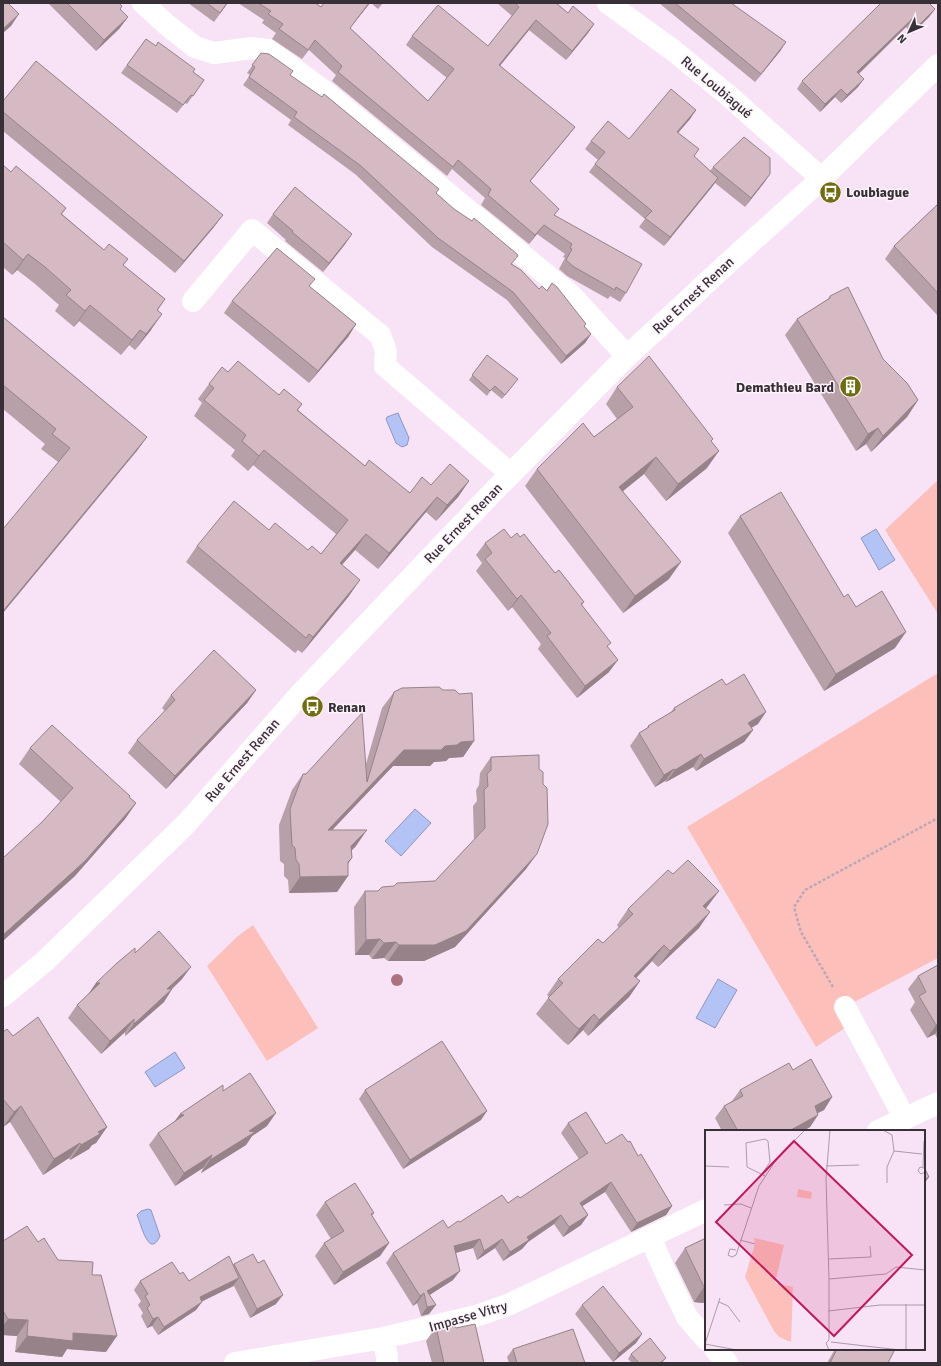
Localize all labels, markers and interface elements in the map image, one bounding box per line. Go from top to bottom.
north arrow [889,12,929,52]
text: N [895,31,910,46]
street label: Rue Loubiagué [678,53,756,122]
bus stop icon: Loubiague [817,179,843,205]
place label: Loubiague [846,184,909,201]
street label: Rue Ernest Renan [649,253,738,337]
building icon: Demathieu Bard [837,374,863,400]
place label: Demathieu Bard [736,379,834,396]
street label: Rue Ernest Renan [421,480,506,567]
bus stop icon: Renan [299,694,325,720]
place label: Renan [328,699,366,716]
street label: Rue Ernest Renan [201,715,283,806]
inset map [705,1130,925,1350]
street label: Impasse Vitry [427,1297,510,1336]

